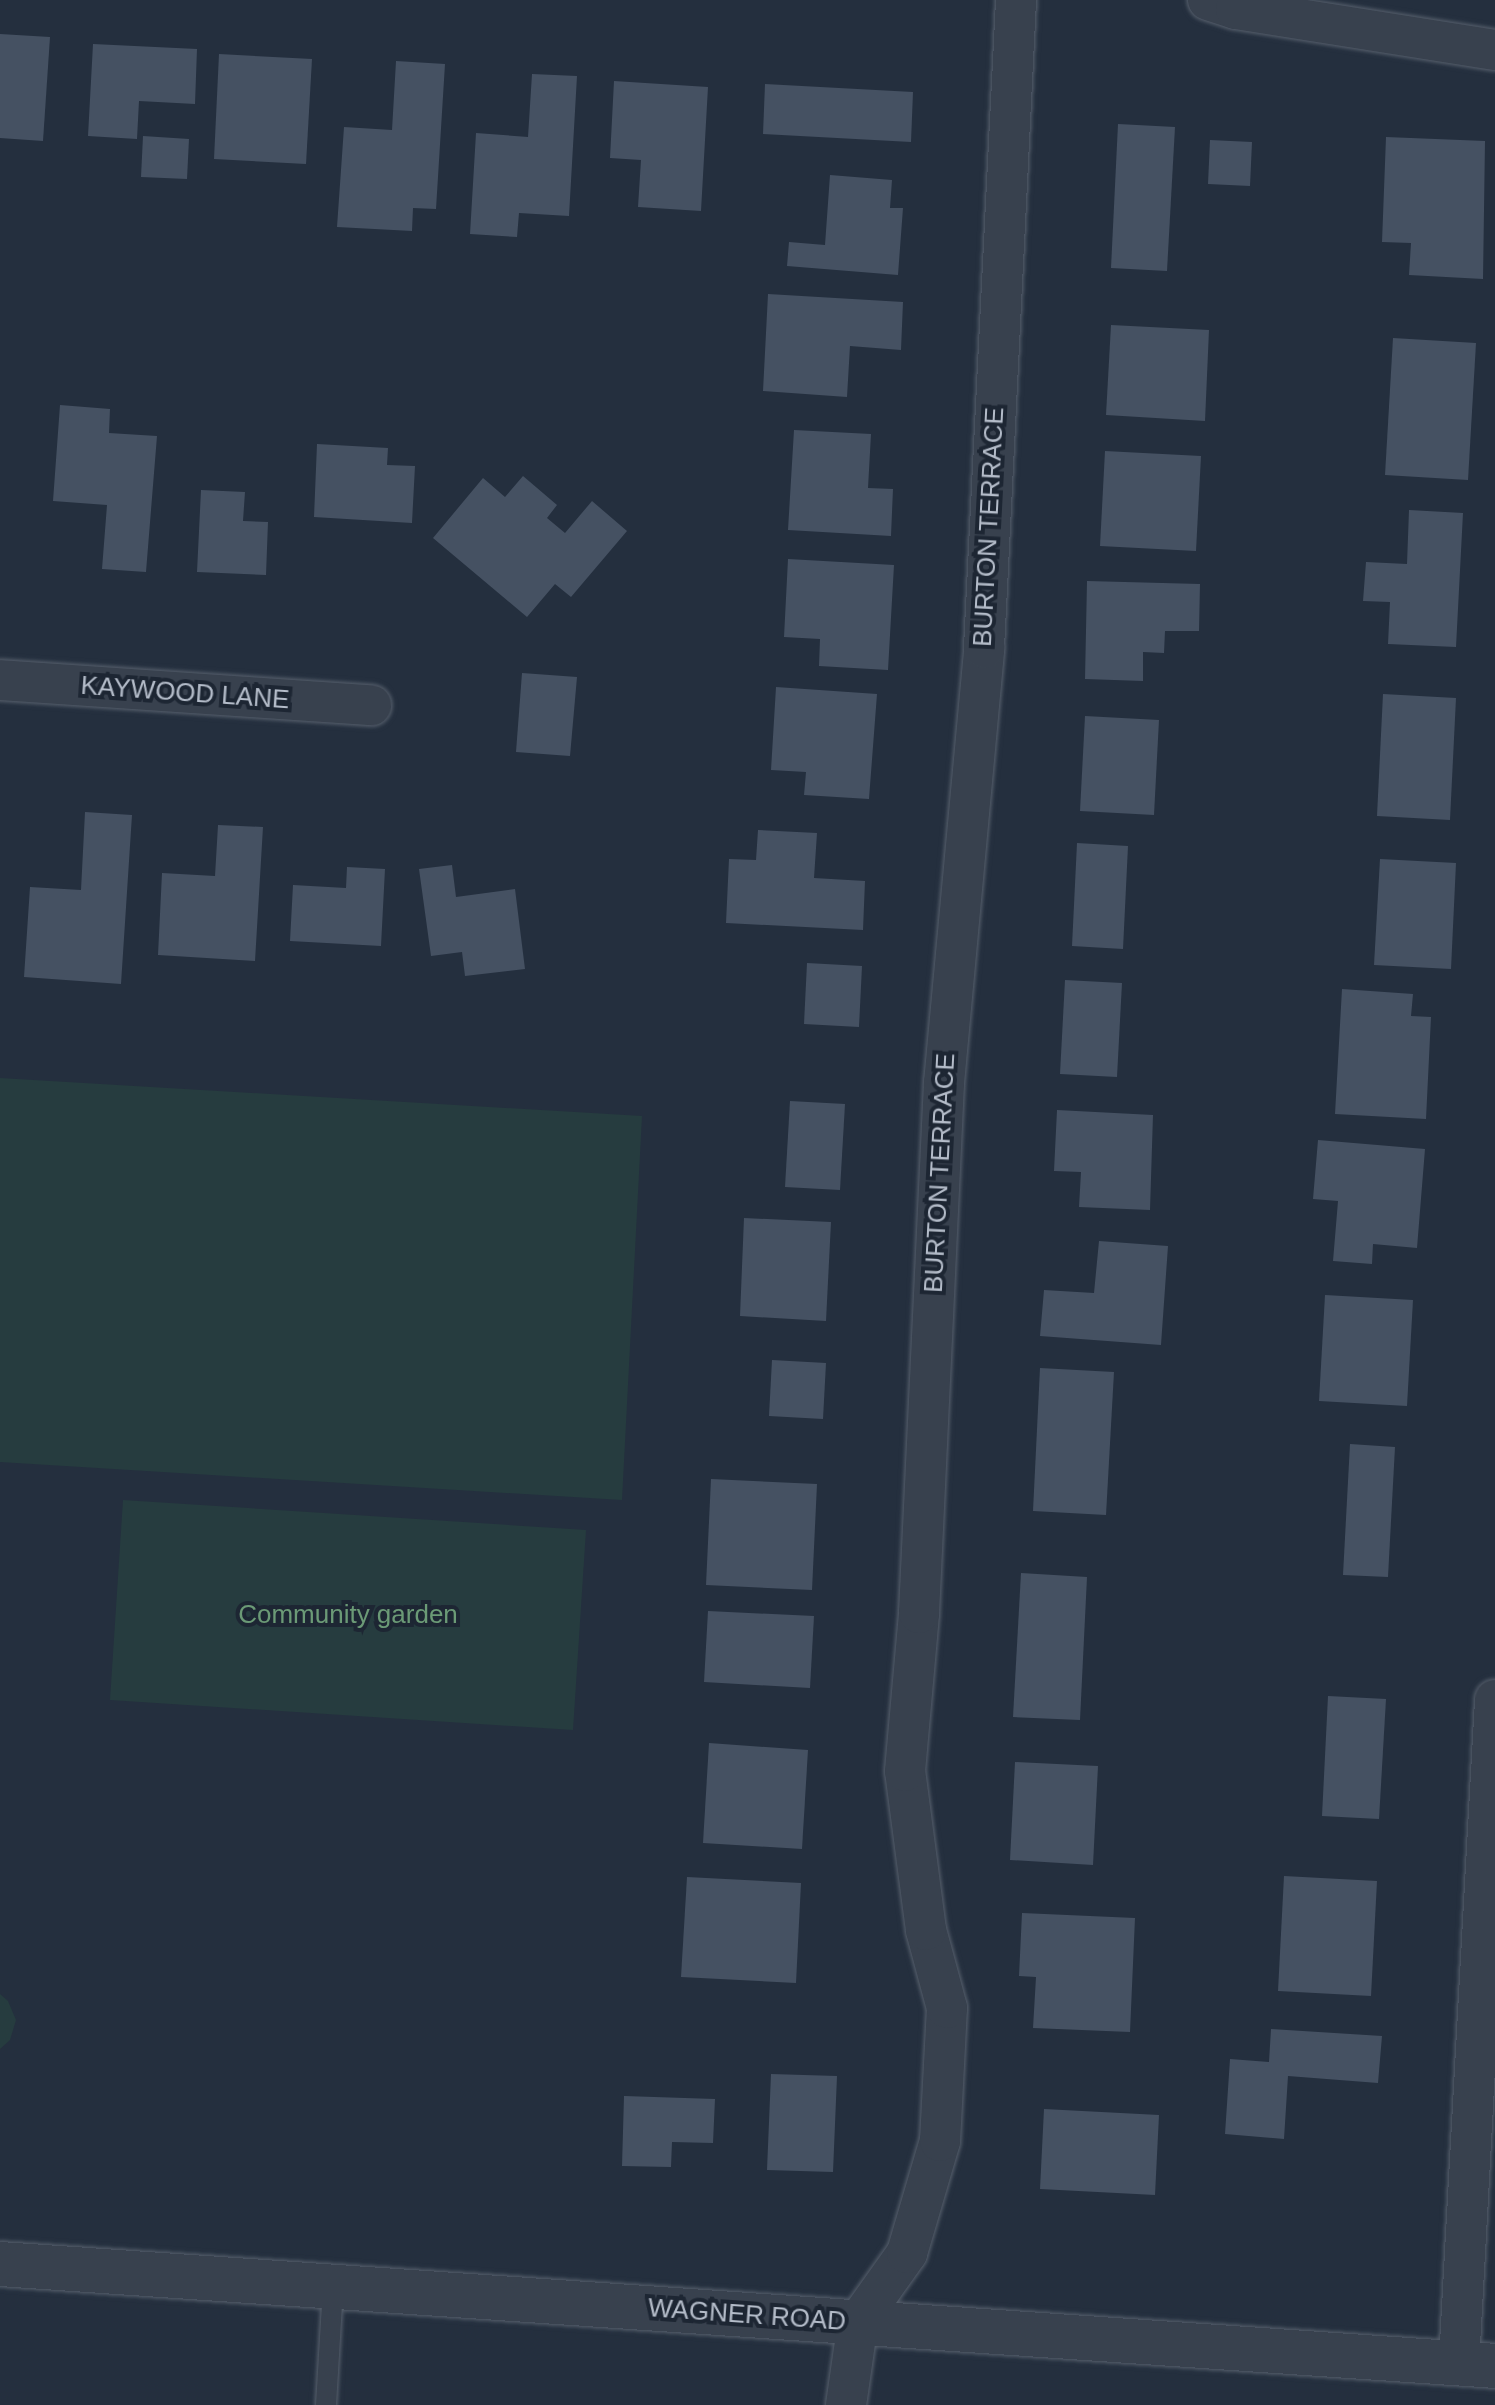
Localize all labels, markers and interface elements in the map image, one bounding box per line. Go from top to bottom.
street label: BURTON TERRACE [967,406,1011,648]
street label: KAYWOOD LANE [80,670,290,716]
street label: BURTON TERRACE [918,1052,962,1294]
park label: Community garden [238,1599,458,1631]
street label: WAGNER ROAD [647,2293,847,2337]

